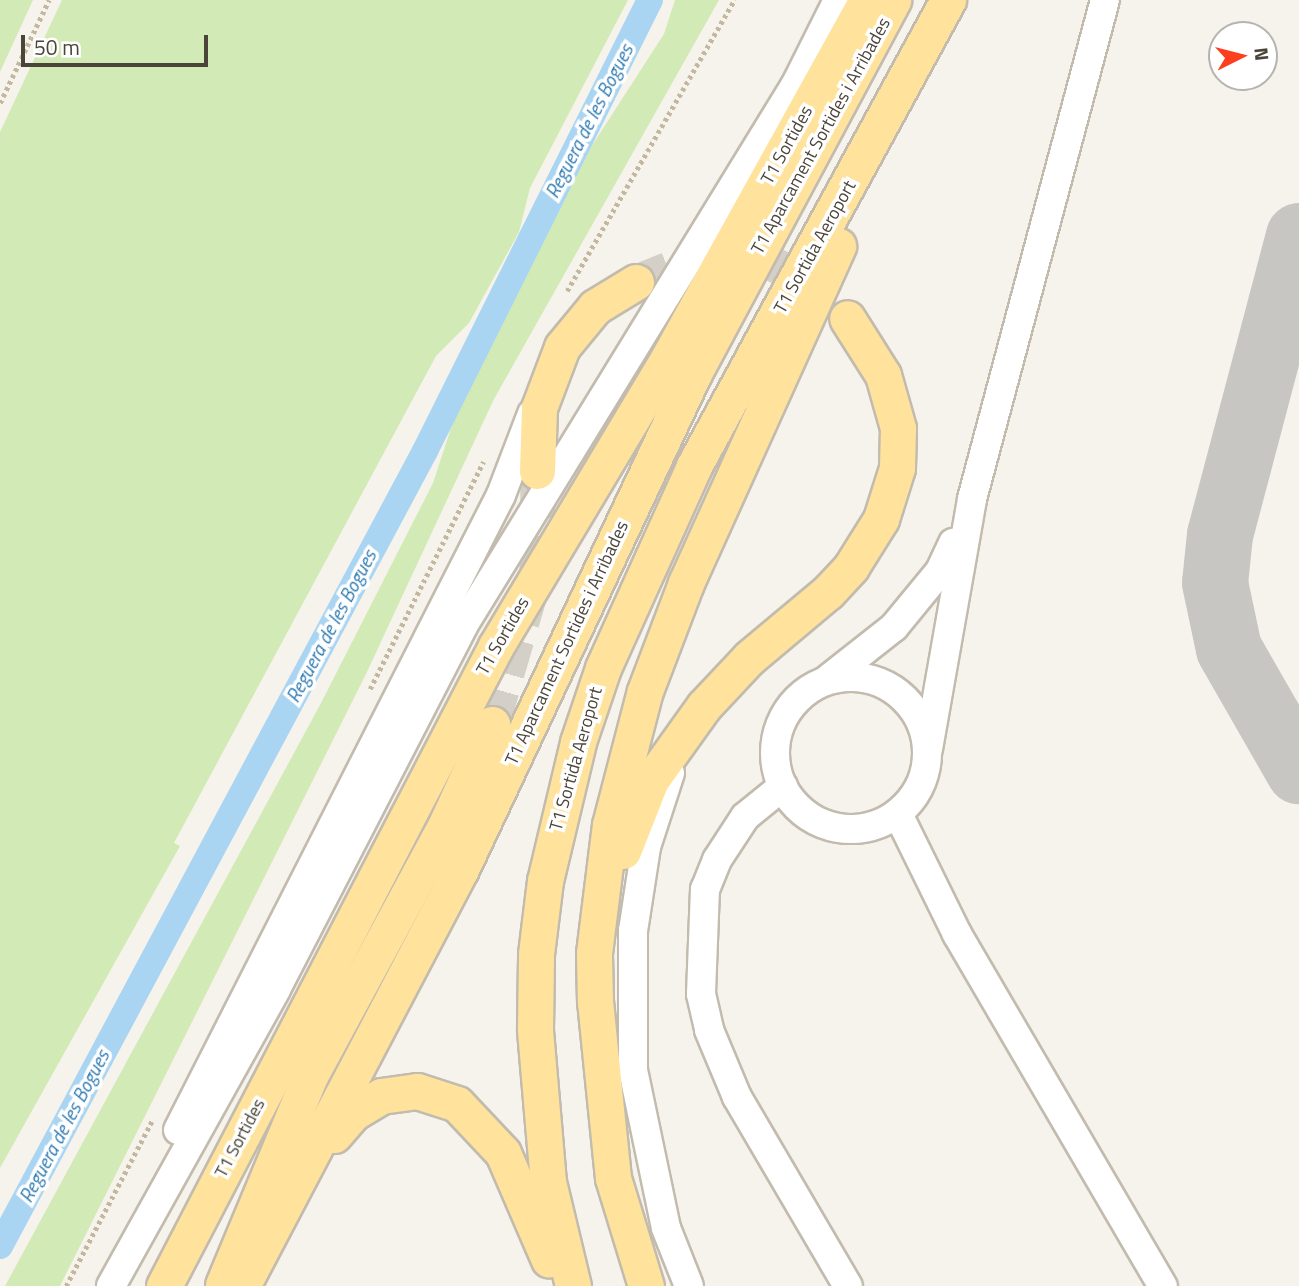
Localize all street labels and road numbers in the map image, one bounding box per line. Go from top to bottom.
street label: T1 Aparcament Sortides i Arribades [747,14,895,258]
street label: T1 Sortides [757,102,817,188]
street label: T1 Sortida Aeroport [770,177,860,317]
street label: T1 Aparcament Sortides i Arribades [501,518,633,768]
street label: T1 Sortides [472,593,534,679]
street label: T1 Sortida Aeroport [545,685,607,833]
street label: T1 Sortides [210,1095,270,1181]

